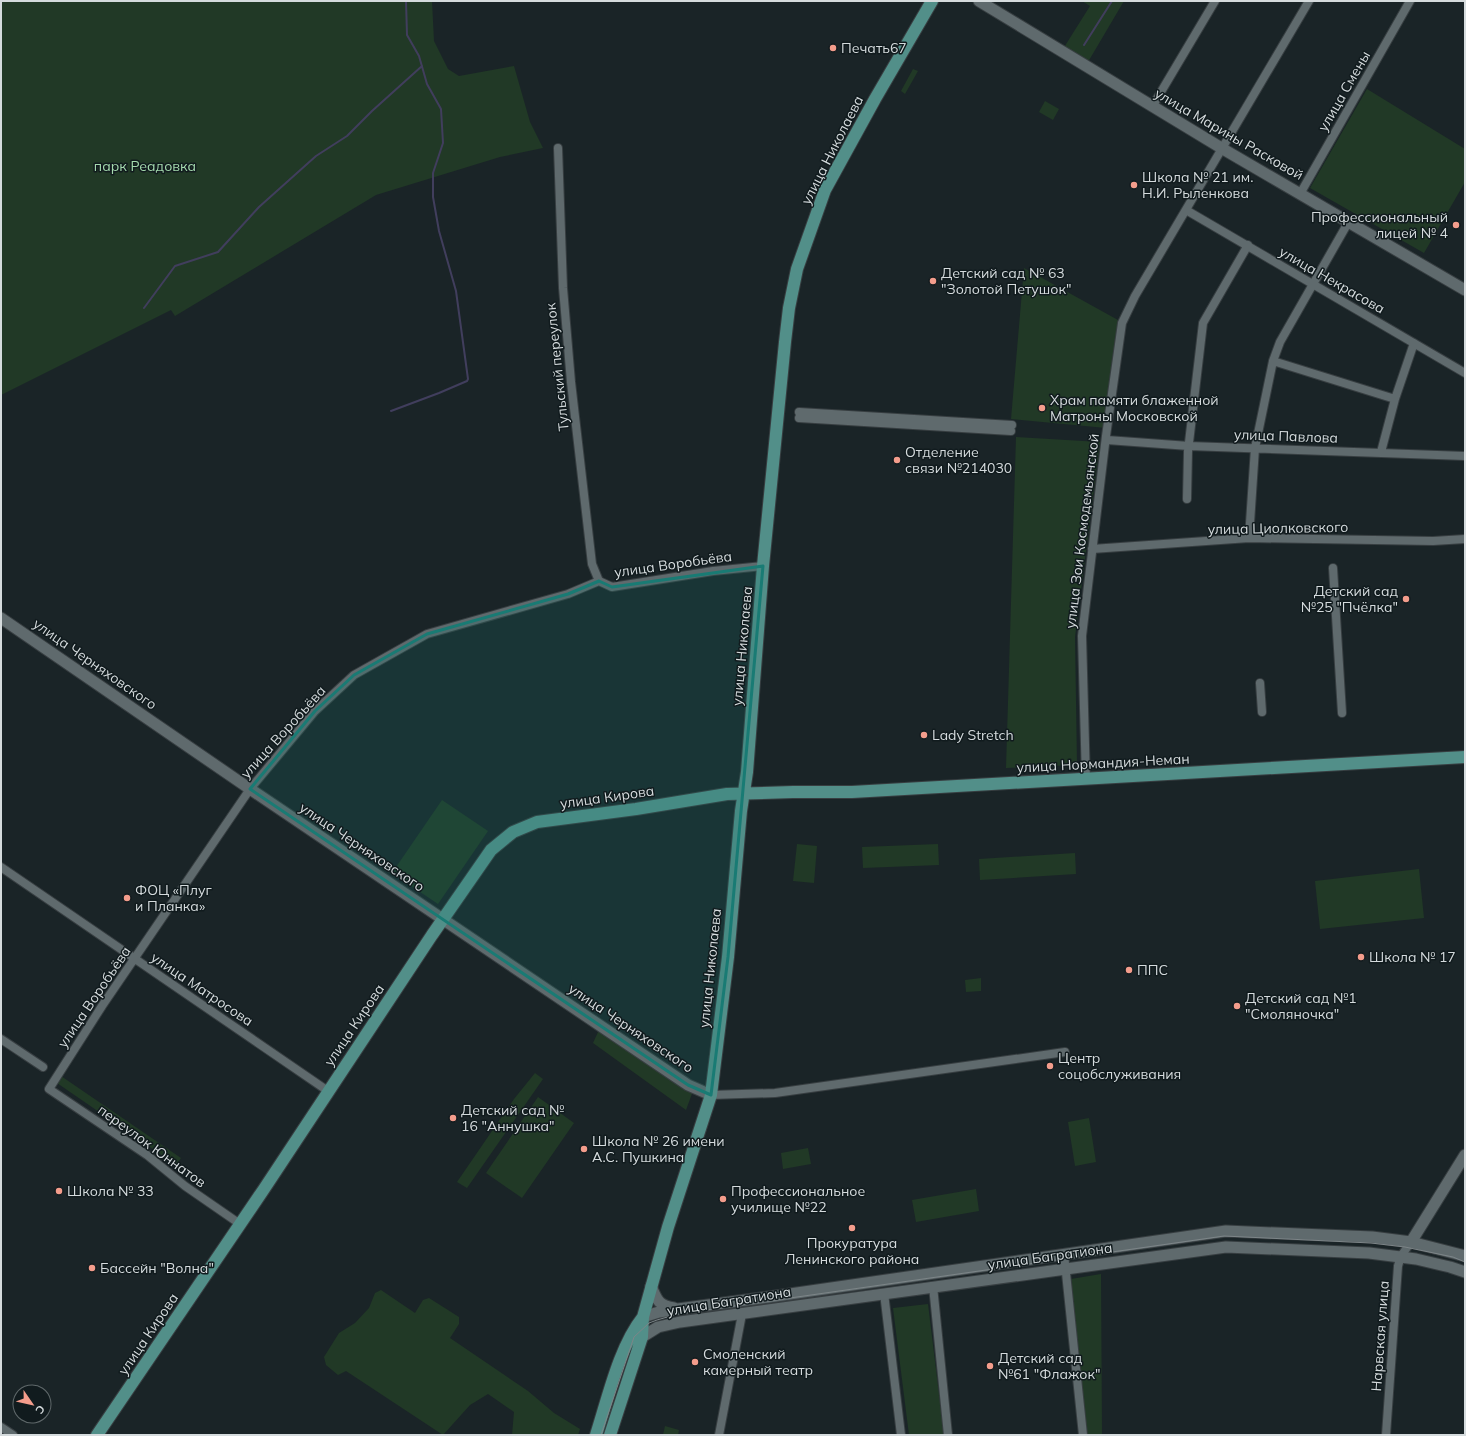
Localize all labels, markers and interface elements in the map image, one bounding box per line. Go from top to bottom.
place label: Печать67 [841,39,907,57]
marker: Печать67 [828,43,838,53]
street label: улица Смены [1314,48,1374,134]
street label: улица Марины Расковой [1151,84,1307,184]
street label: улица Николаева [797,92,867,208]
park label: парк Реадовка [94,157,196,175]
place label: Школа № 21 им. Н.И. Рыленкова [1142,168,1253,202]
marker: Школа № 21 им. Н.И. Рыленкова [1129,180,1139,190]
place label: Профессиональный лицей № 4 [1311,208,1449,242]
marker: Профессиональный лицей № 4 [1451,220,1461,230]
street label: улица Некрасова [1276,242,1388,318]
place label: Детский сад № 63 "Золотой Петушок" [941,264,1071,298]
marker: Детский сад № 63 "Золотой Петушок" [928,276,938,286]
street label: Тульский переулок [541,302,573,432]
place label: Храм памяти блаженной Матроны Московской [1050,391,1219,425]
marker: Храм памяти блаженной Матроны Московской [1037,403,1047,413]
street label: улица Павлова [1234,425,1338,447]
street label: улица Зои Космодемьянской [1061,433,1103,629]
place label: Отделение связи №214030 [905,443,1012,477]
marker: Отделение связи №214030 [892,455,902,465]
street label: улица Циолковского [1207,518,1349,538]
street label: улица Воробьёва [613,547,733,581]
place label: Детский сад №25 "Пчёлка" [1301,582,1398,616]
street label: улица Николаева [728,585,756,707]
marker: Детский сад №25 "Пчёлка" [1401,594,1411,604]
street label: улица Черняховского [30,614,160,714]
street label: улица Воробьёва [237,682,329,782]
place label: Lady Stretch [932,726,1014,744]
marker: Lady Stretch [919,730,929,740]
street label: улица Нормандия-Неман [1016,749,1190,777]
street label: улица Кирова [559,781,655,813]
street label: улица Черняховского [296,798,428,896]
place label: ФОЦ «Плуг и Планка» [135,881,213,915]
marker: ФОЦ «Плуг и Планка» [122,893,132,903]
street label: улица Николаева [695,907,725,1029]
street label: улица Воробьёва [53,943,135,1051]
street label: улица Матросова [147,948,257,1030]
place label: Школа № 17 [1369,948,1456,966]
marker: Школа № 17 [1356,952,1366,962]
place label: ППС [1137,961,1168,979]
marker: ППС [1124,965,1134,975]
street label: улица Черняховского [565,979,697,1077]
street label: улица Кирова [320,981,388,1069]
place label: Детский сад №1 "Смоляночка" [1245,989,1357,1023]
marker: Детский сад №1 "Смоляночка" [1232,1001,1242,1011]
place label: Центр соцобслуживания [1058,1049,1181,1083]
marker: Центр соцобслуживания [1045,1061,1055,1071]
street label: переулок Юннатов [94,1101,210,1191]
place label: Детский сад № 16 "Аннушка" [461,1101,564,1135]
marker: Детский сад № 16 "Аннушка" [448,1113,458,1123]
place label: Школа № 26 имени А.С. Пушкина [592,1132,725,1166]
marker: Школа № 26 имени А.С. Пушкина [579,1144,589,1154]
place label: Школа № 33 [67,1182,154,1200]
place label: Профессиональное училище №22 [731,1182,866,1216]
marker: Школа № 33 [54,1186,64,1196]
marker: Профессиональное училище №22 [718,1194,728,1204]
marker: Прокуратура Ленинского района [847,1223,857,1233]
place label: Прокуратура Ленинского района [785,1234,919,1268]
street label: улица Багратиона [987,1238,1113,1274]
place label: Бассейн "Волна" [100,1259,214,1277]
marker: Бассейн "Волна" [87,1263,97,1273]
street label: Нарвская улица [1367,1280,1393,1392]
street label: улица Багратиона [666,1282,792,1320]
street label: улица Кирова [114,1290,182,1378]
place label: Смоленский камерный театр [703,1345,813,1379]
place label: Детский сад №61 "Флажок" [998,1349,1101,1383]
marker: Смоленский камерный театр [690,1357,700,1367]
marker: Детский сад №61 "Флажок" [985,1361,995,1371]
north arrow [12,1384,52,1424]
text: С [32,1403,48,1417]

